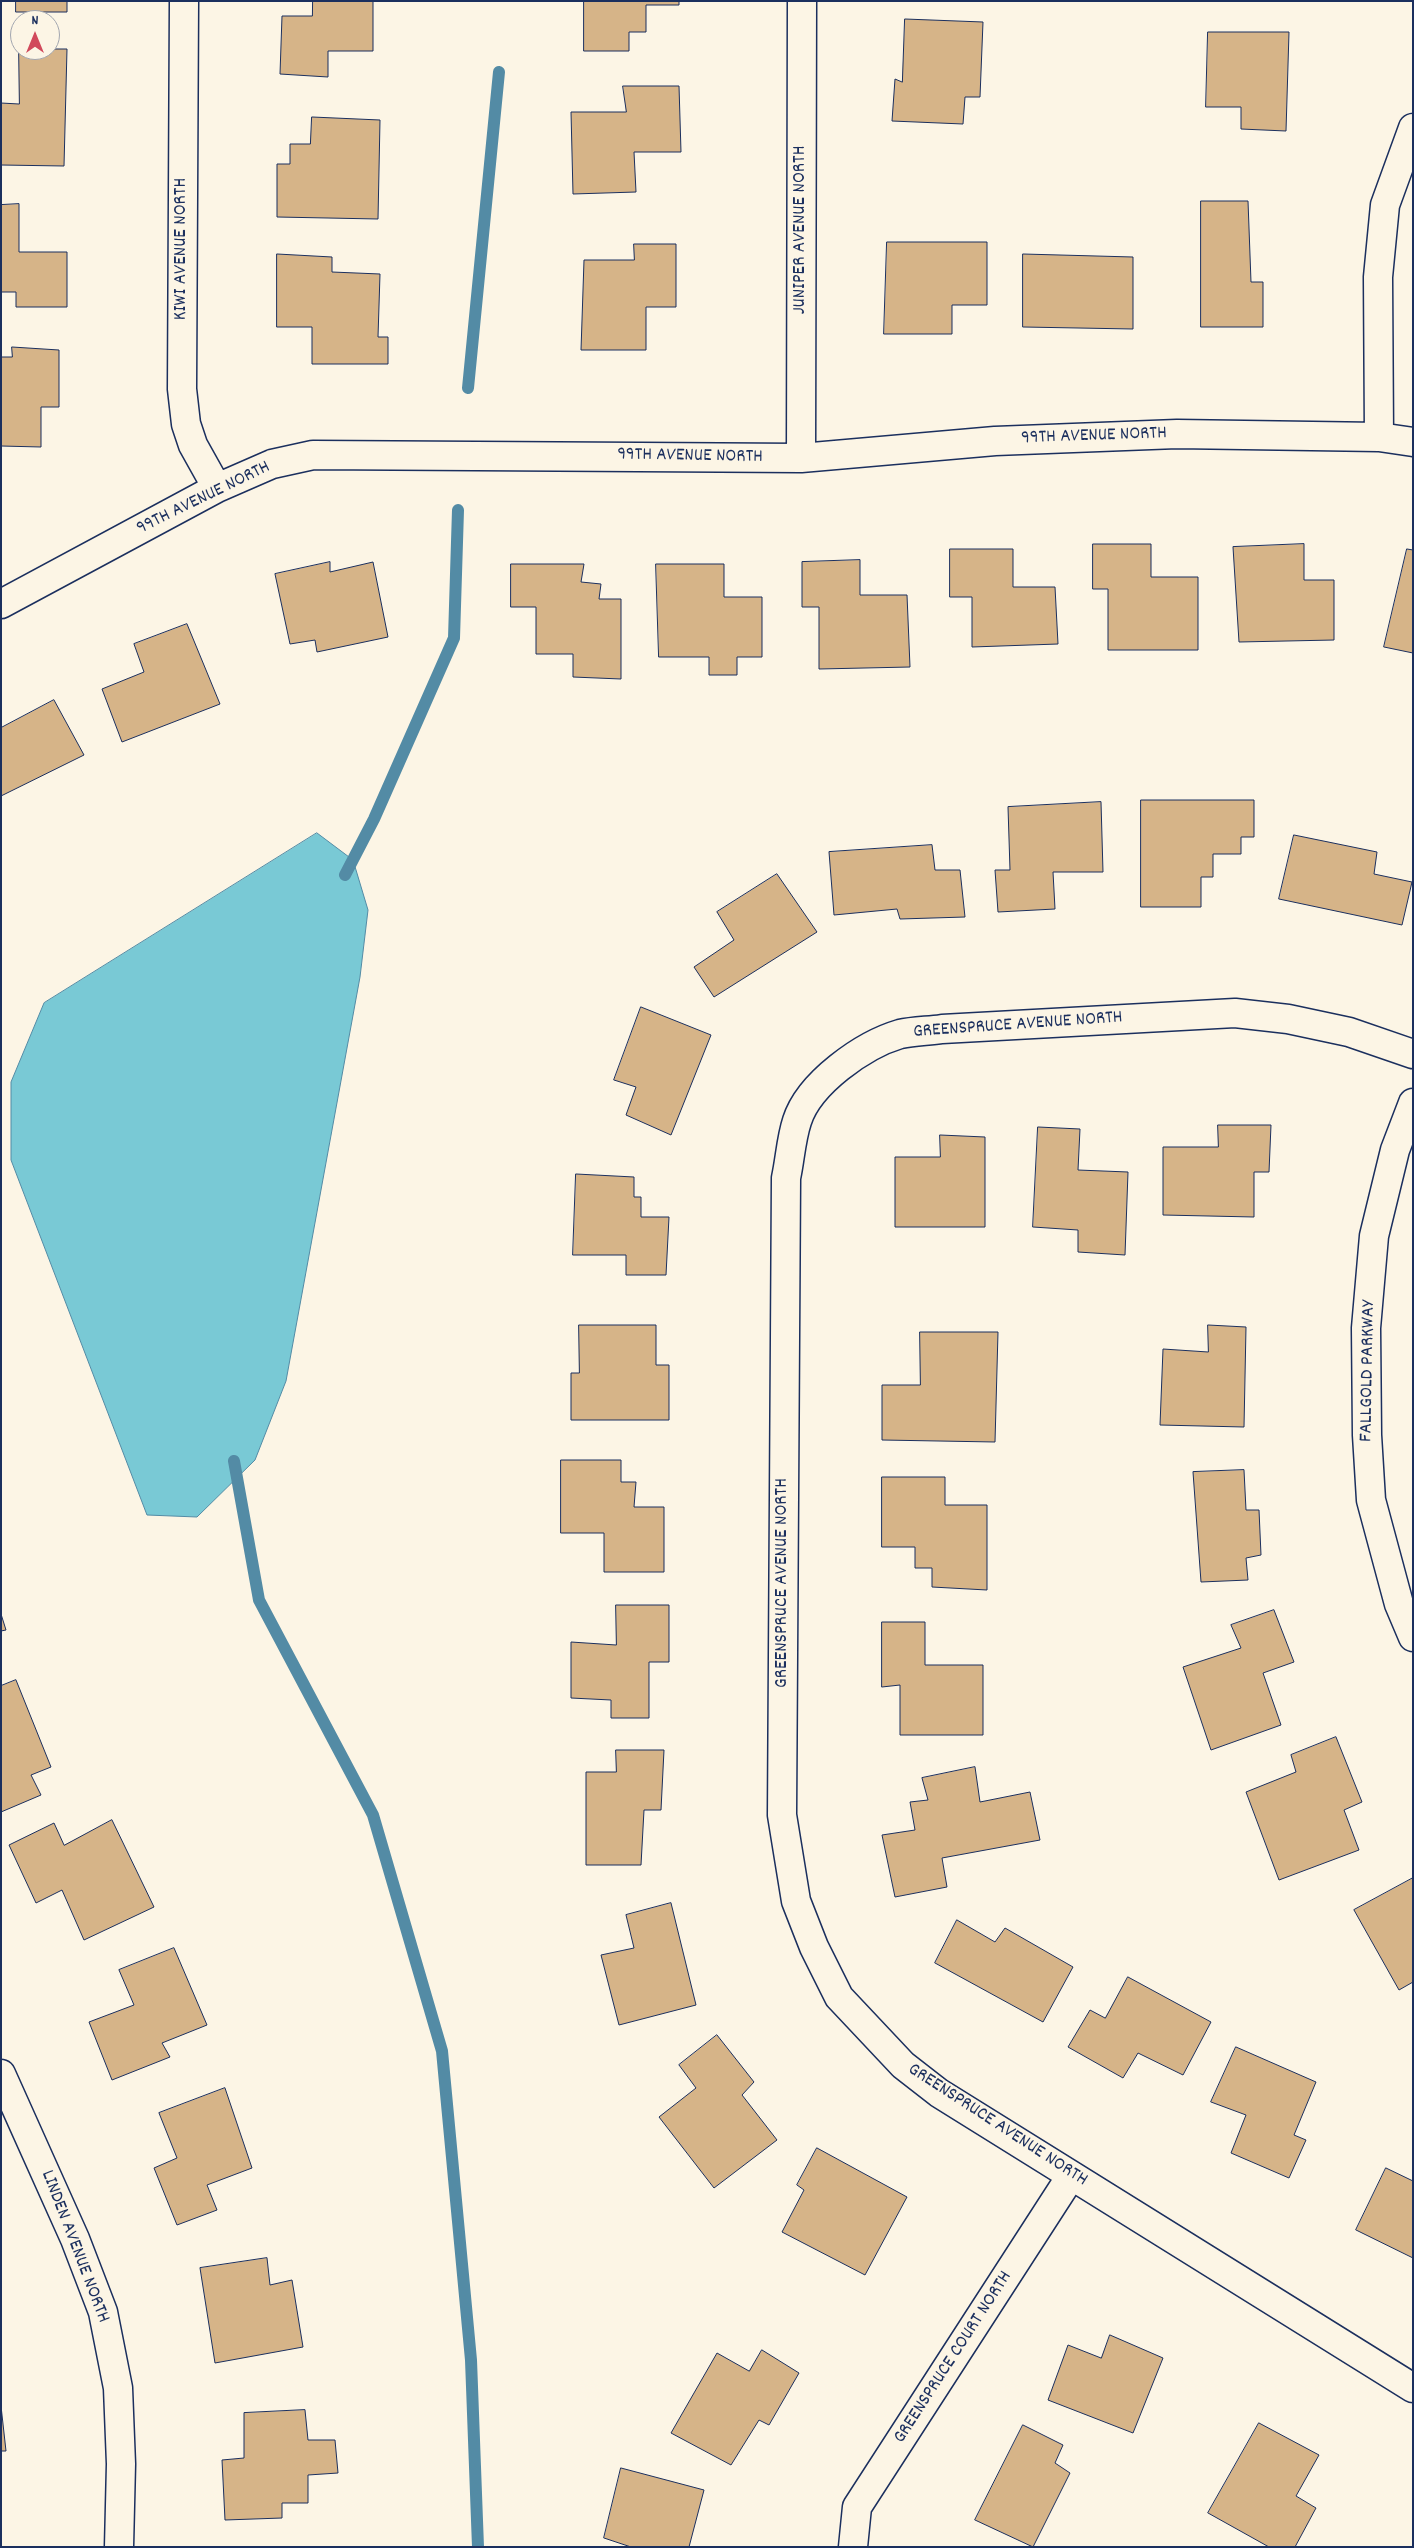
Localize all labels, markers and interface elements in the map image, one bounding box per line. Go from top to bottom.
north arrow [10,10,60,60]
text: N [32,11,38,31]
street label: JUNIPER AVENUE NORTH [790,146,812,314]
street label: KIWI AVENUE NORTH [171,178,193,320]
street label: 99TH AVENUE NORTH [1021,423,1167,451]
street label: 99TH AVENUE NORTH [617,444,763,470]
street label: 99TH AVENUE NORTH [134,457,274,541]
street label: GREENSPRUCE AVENUE NORTH [913,1007,1123,1045]
street label: FALLGOLD PARKWAY [1356,1300,1382,1442]
street label: GREENSPRUCE AVENUE NORTH [772,1478,794,1688]
street label: GREENSPRUCE AVENUE NORTH [903,2059,1091,2193]
street label: LINDEN AVENUE NORTH [34,2167,114,2327]
street label: GREENSPRUCE COURT NORTH [890,2268,1018,2448]

